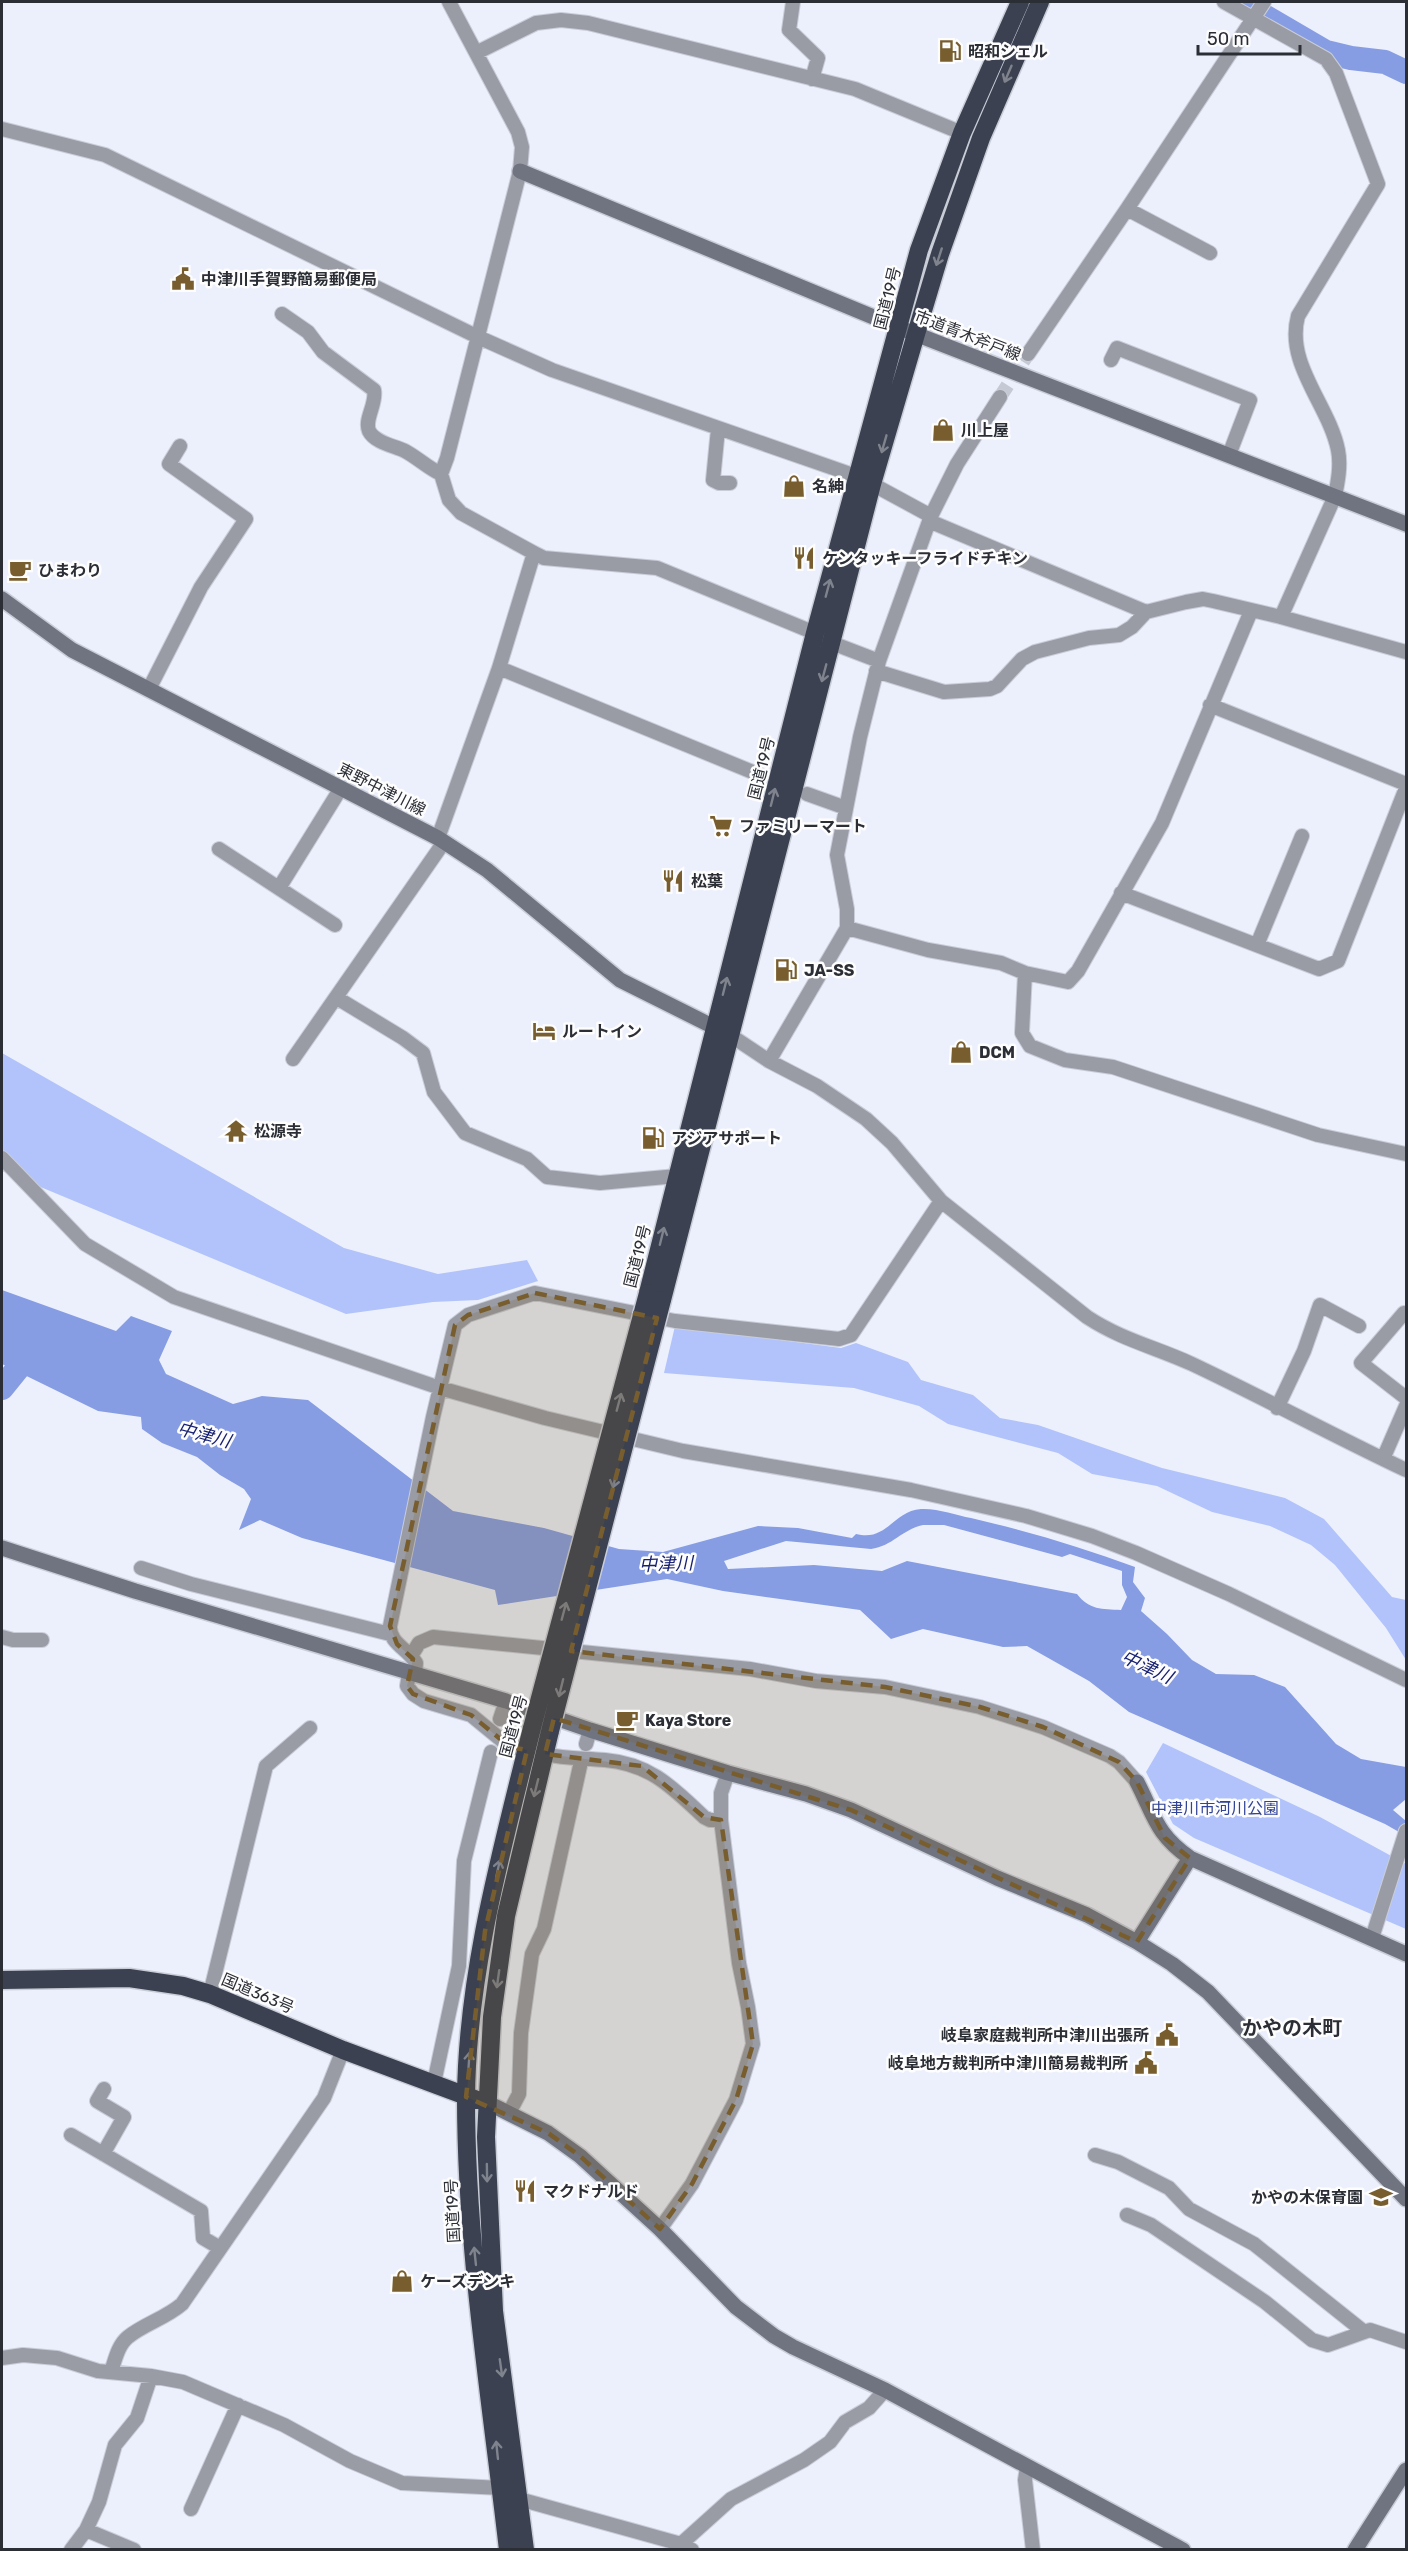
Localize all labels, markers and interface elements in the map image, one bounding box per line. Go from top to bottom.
scale bar [1198,18,1300,56]
text: 50 m [1207,28,1250,50]
fuel station icon: 昭和シェル [937,38,963,64]
place label: 昭和シェル [968,42,1048,61]
one-way arrow [1002,65,1013,83]
one-way arrow [933,247,944,266]
street label: 国道19号 [870,265,904,332]
public building icon: 中津川手賀野簡易郵便局 [170,266,196,292]
place label: 中津川手賀野簡易郵便局 [201,270,377,289]
street label: 市道青木斧戸線 [912,307,1024,364]
shop icon: 川上屋 [930,417,956,443]
place label: 川上屋 [961,421,1009,440]
one-way arrow [878,434,889,453]
shop icon: 名紳 [781,473,807,499]
place label: 名紳 [812,477,844,496]
restaurant icon: ケンタッキーフライドチキン [791,545,817,571]
place label: ケンタッキーフライドチキン [822,549,1028,568]
cafe icon: ひまわり [7,557,33,583]
place label: ひまわり [38,561,102,580]
one-way arrow [822,579,834,598]
one-way arrow [818,663,830,682]
street label: 国道19号 [744,735,778,802]
street label: 東野中津川線 [335,759,429,820]
one-way arrow [768,788,780,807]
supermarket icon: ファミリーマート [708,813,734,839]
place label: ファミリーマート [739,817,867,836]
restaurant icon: 松葉 [660,868,686,894]
place label: 松葉 [691,872,723,891]
fuel station icon: JA-SS [773,957,799,983]
place label: JA-SS [804,961,855,980]
one-way arrow [720,976,731,995]
hotel icon: ルートイン [531,1018,557,1044]
place label: ルートイン [562,1022,642,1041]
shop icon: DCM [948,1039,974,1065]
place label: DCM [979,1043,1015,1062]
temple icon: 松源寺 [223,1118,249,1144]
place label: 松源寺 [254,1122,302,1141]
fuel station icon: アジアサポート [640,1125,666,1151]
place label: アジアサポート [671,1129,782,1148]
street label: 国道19号 [620,1223,654,1290]
one-way arrow [657,1227,669,1246]
one-way arrow [614,1393,626,1412]
water label: 中津川 [175,1417,235,1453]
one-way arrow [609,1469,621,1488]
water label: 中津川 [639,1552,695,1576]
one-way arrow [558,1601,570,1620]
water label: 中津川 [1118,1646,1178,1689]
one-way arrow [555,1678,567,1697]
street label: 国道19号 [496,1693,531,1760]
cafe icon: Kaya Store [614,1707,640,1733]
place label: Kaya Store [645,1711,731,1730]
one-way arrow [530,1778,541,1797]
park label: 中津川市河川公園 [1151,1799,1279,1818]
one-way arrow [493,1859,504,1879]
one-way arrow [492,1968,503,1988]
street label: 国道363号 [219,1970,297,2017]
district label: かやの木町 [1242,2016,1342,2040]
public building icon: 岐阜家庭裁判所中津川出張所 [1154,2022,1180,2048]
place label: 岐阜家庭裁判所中津川出張所 [941,2026,1149,2045]
public building icon: 岐阜地方裁判所中津川簡易裁判所 [1133,2050,1159,2076]
one-way arrow [464,2052,475,2072]
place label: 岐阜地方裁判所中津川簡易裁判所 [888,2054,1128,2073]
one-way arrow [481,2163,493,2183]
street label: 国道19号 [441,2178,464,2244]
restaurant icon: マクドナルド [512,2178,538,2204]
place label: マクドナルド [543,2182,639,2201]
school or university icon: かやの木保育園 [1368,2184,1394,2210]
place label: かやの木保育園 [1251,2188,1363,2207]
one-way arrow [469,2246,480,2266]
shop icon: ケーズデンキ [389,2268,415,2294]
place label: ケーズデンキ [420,2272,515,2291]
one-way arrow [496,2357,507,2377]
one-way arrow [491,2440,502,2460]

